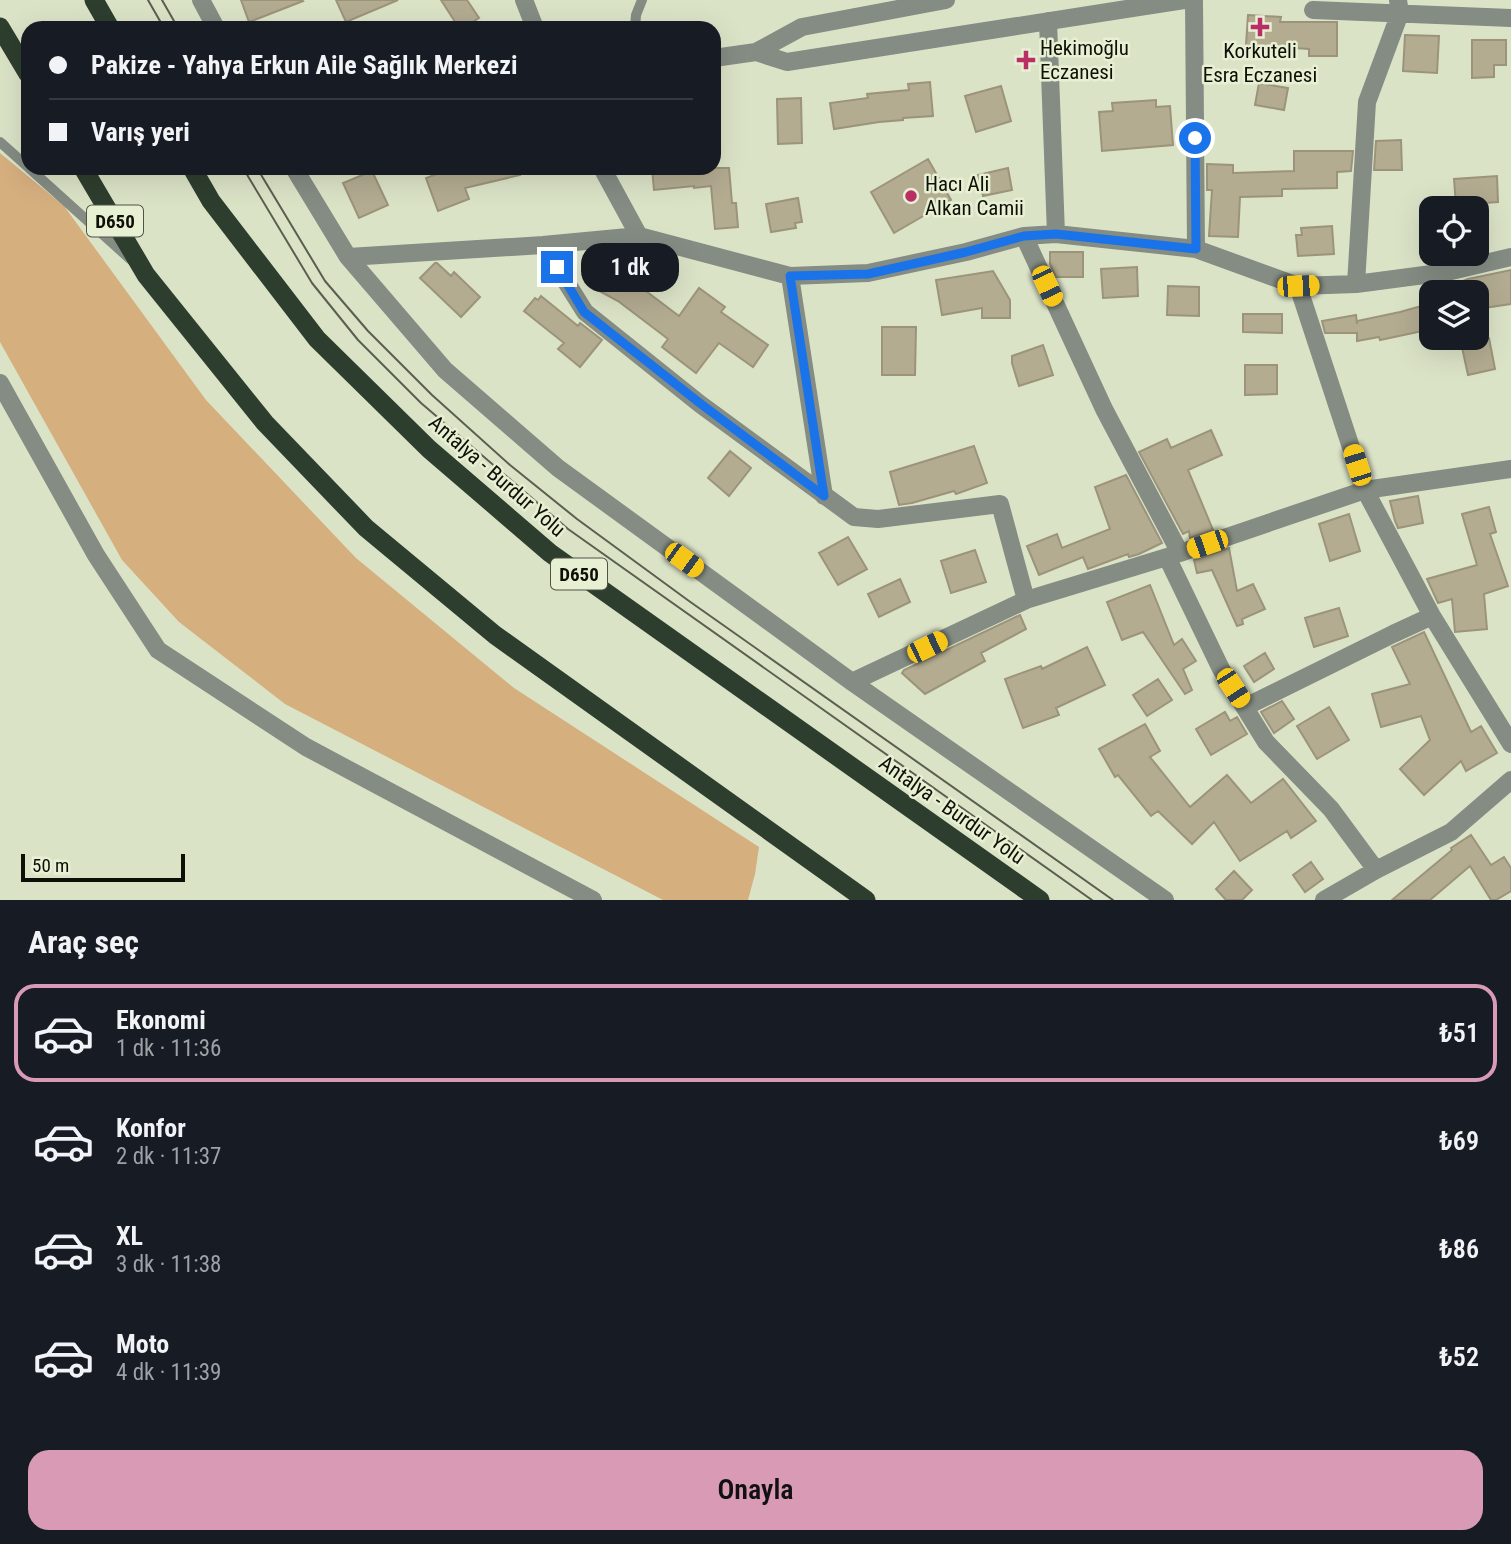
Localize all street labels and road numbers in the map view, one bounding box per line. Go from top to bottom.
road number: D650 [87,206,143,236]
street label: Antalya - Burdur Yolu [424,410,570,542]
road number: D650 [551,558,607,590]
street label: Antalya - Burdur Yolu [875,751,1029,869]

